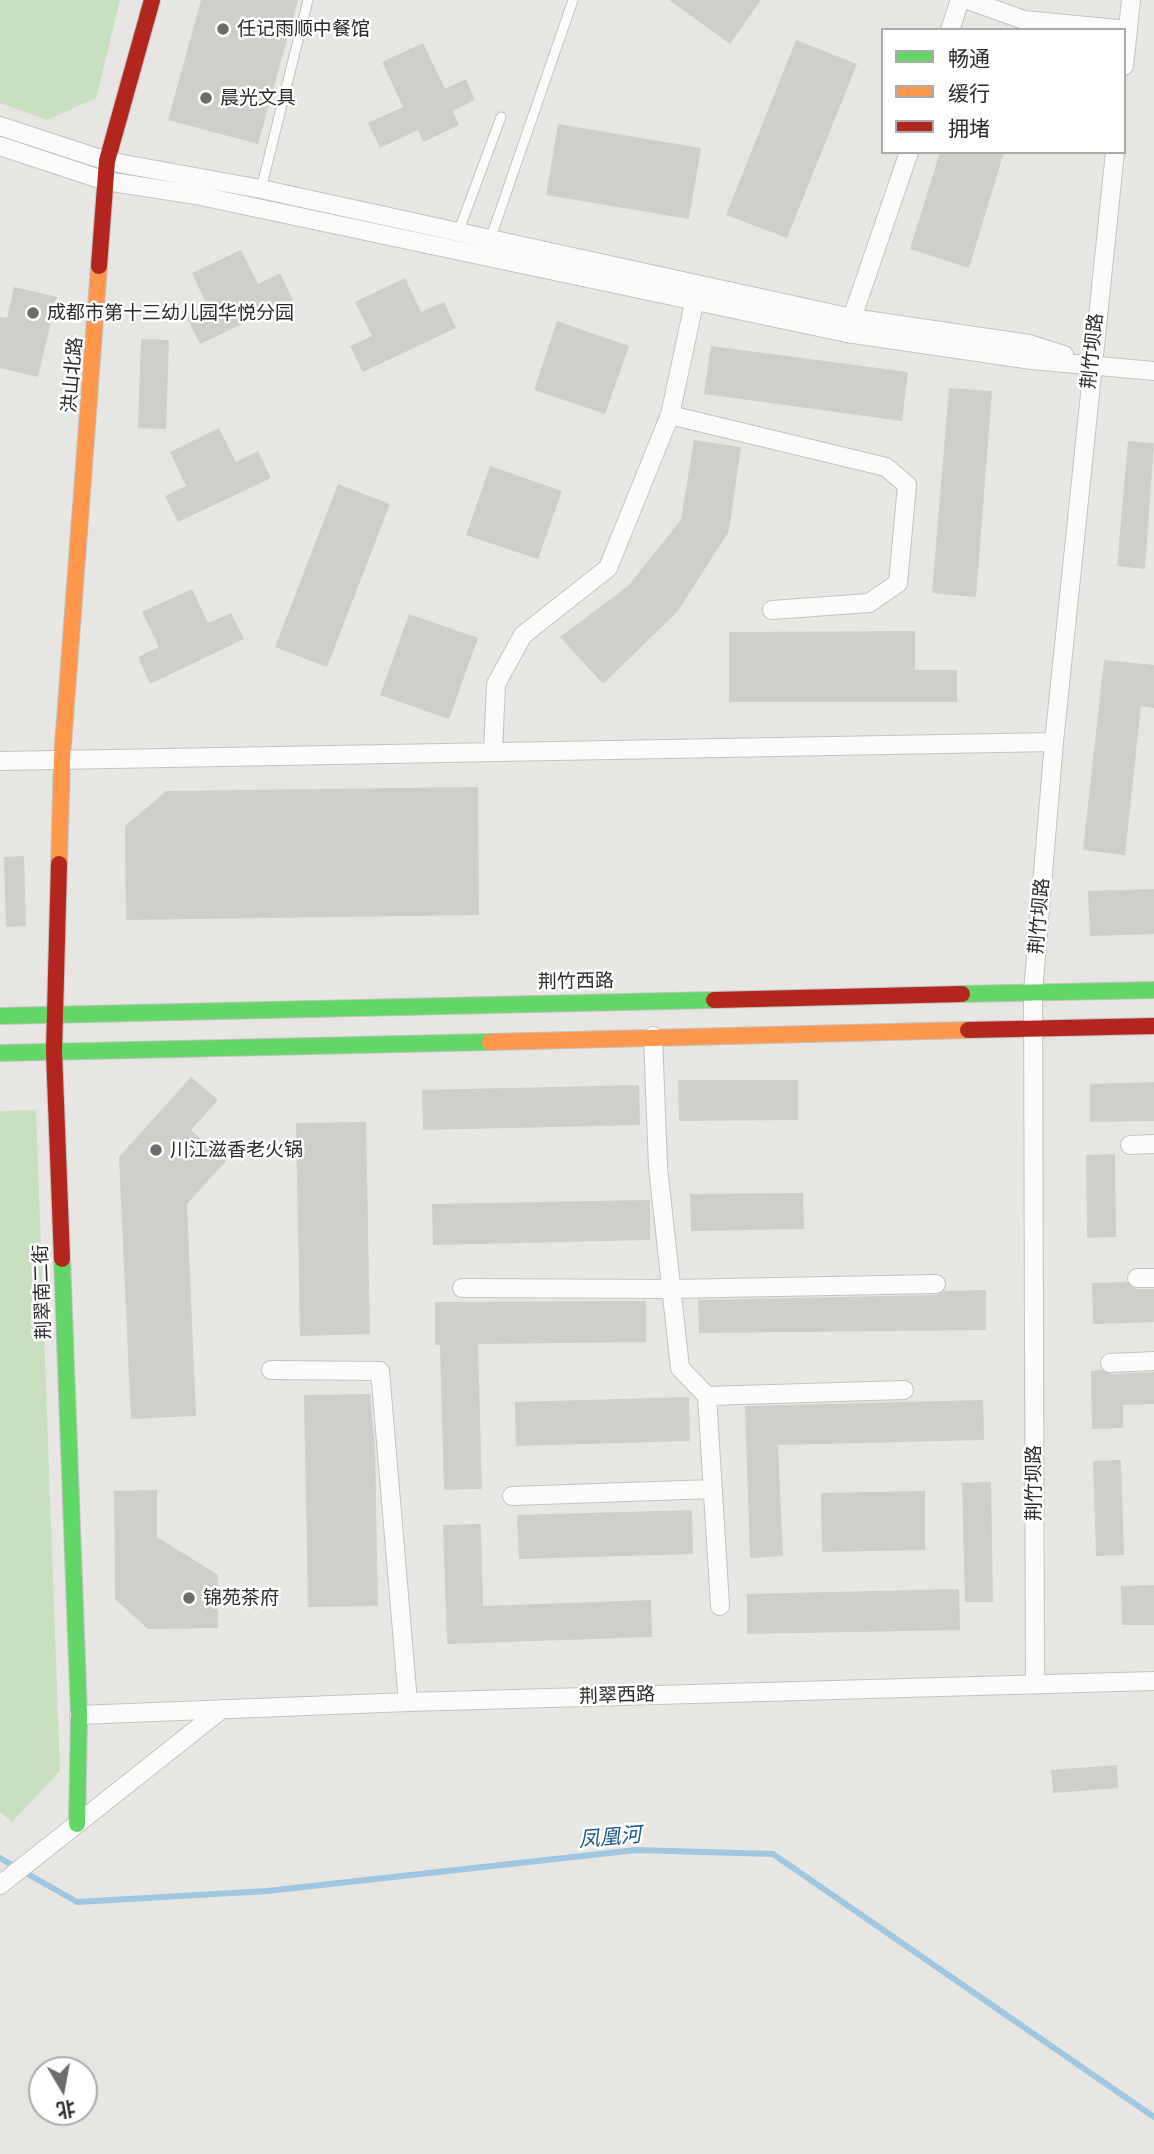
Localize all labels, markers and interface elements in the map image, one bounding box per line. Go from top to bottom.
place label: 任记雨顺中餐馆 [237,18,370,40]
marker: 任记雨顺中餐馆 [215,21,231,37]
legend [881,28,1126,154]
text: 畅通 [948,45,990,70]
text: 缓行 [948,80,990,105]
place label: 晨光文具 [220,87,296,109]
marker: 晨光文具 [198,90,214,106]
text: 拥堵 [948,115,990,140]
place label: 成都市第十三幼儿园华悦分园 [47,302,294,324]
marker: 成都市第十三幼儿园华悦分园 [25,305,41,321]
street label: 荆竹坝路 [1077,312,1107,390]
street label: 洪山北路 [57,336,87,414]
street label: 荆竹坝路 [1024,877,1054,955]
street label: 荆竹西路 [538,969,614,993]
place label: 川江滋香老火锅 [170,1139,303,1161]
marker: 川江滋香老火锅 [148,1142,164,1158]
street label: 荆翠南二街 [29,1244,55,1340]
street label: 荆竹坝路 [1023,1445,1045,1521]
place label: 锦苑茶府 [203,1587,279,1609]
marker: 锦苑茶府 [181,1590,197,1606]
street label: 荆翠西路 [579,1682,655,1708]
water label: 凤凰河 [578,1822,642,1852]
north arrow [28,2056,98,2126]
text: 北 [55,2097,78,2123]

